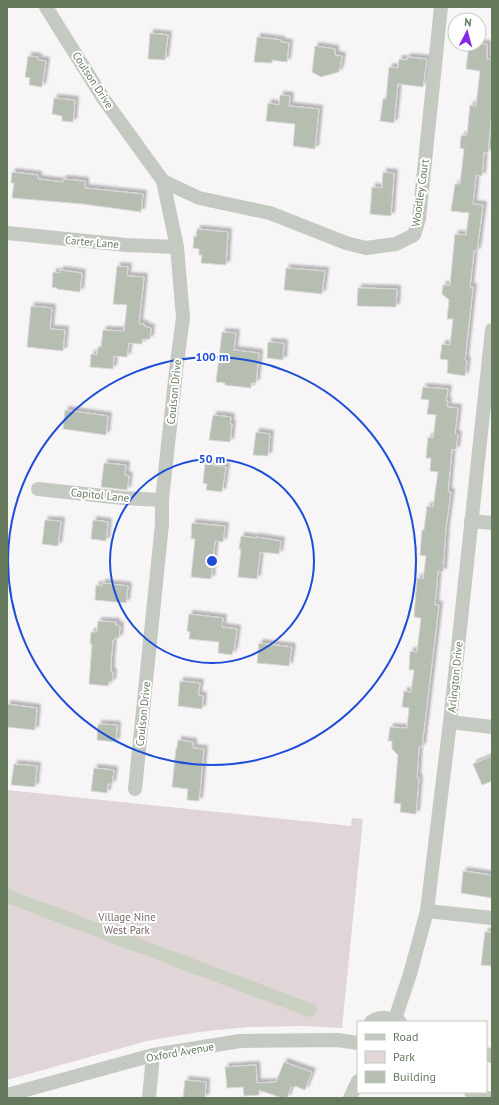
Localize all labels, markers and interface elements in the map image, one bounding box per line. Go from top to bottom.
north arrow [447,12,487,52]
text: N [464,15,472,29]
street label: Coulson Drive [69,49,117,111]
street label: Woodley Court [408,158,432,228]
street label: Carter Lane [64,233,120,251]
text: 100 m [195,349,229,364]
street label: Coulson Drive [164,359,184,425]
text: 50 m [199,451,225,466]
street label: Capitol Lane [70,485,130,505]
centre of rings [205,554,219,568]
street label: Arlington Drive [444,640,466,713]
street label: Coulson Drive [133,681,153,747]
park label: Village Nine West Park [97,910,156,937]
legend [357,1021,487,1093]
text: Road [393,1029,418,1044]
street label: Oxford Avenue [145,1039,215,1065]
text: Park [393,1049,415,1064]
text: Building [393,1069,436,1084]

